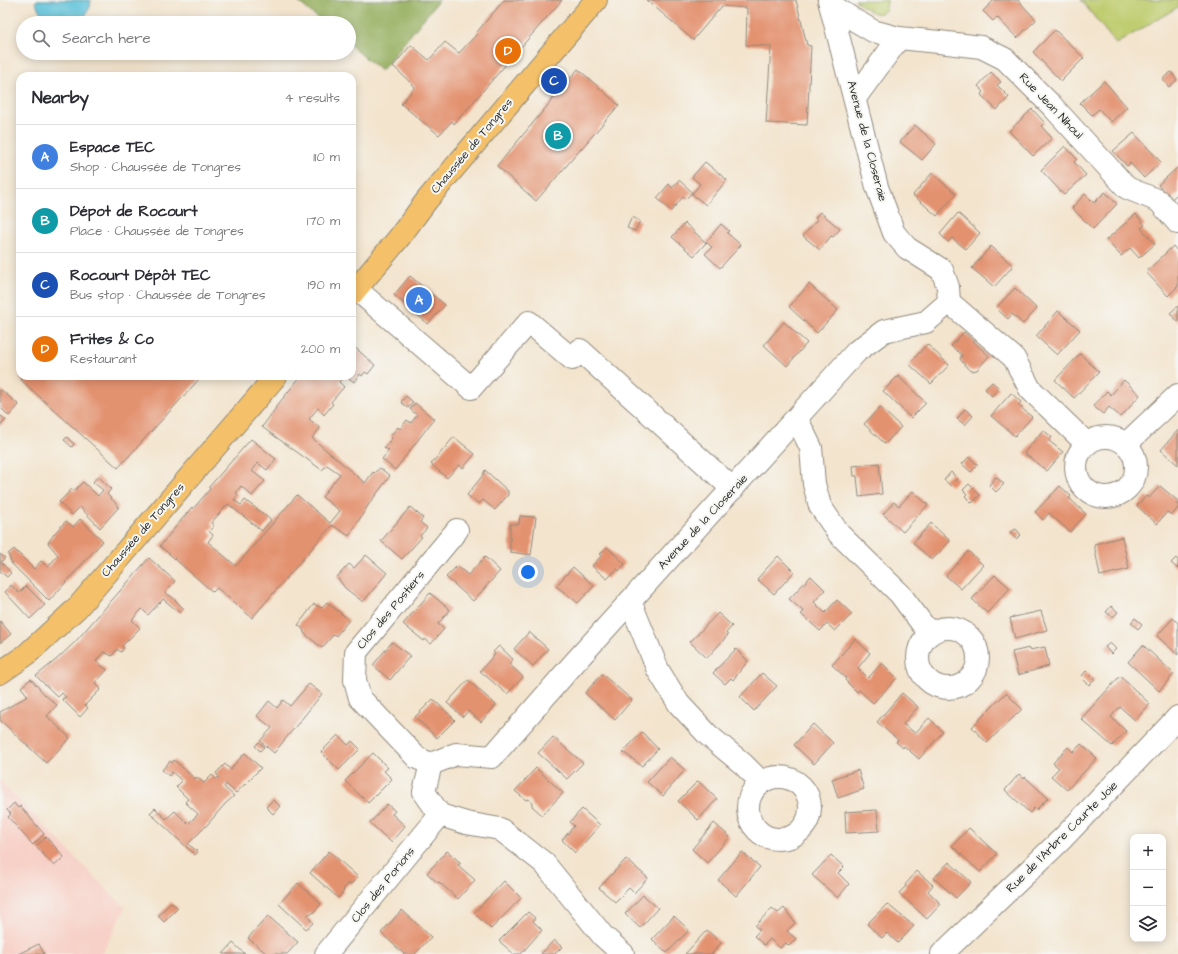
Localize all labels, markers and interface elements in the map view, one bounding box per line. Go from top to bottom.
search box [16,16,356,60]
icon: search [30,27,52,49]
text: Search here [62,28,151,49]
pin: D [495,36,521,66]
pin: C [541,66,567,96]
street label: Rue Jean Nihoul [1015,69,1087,143]
street label: Avenue de la Closeraie [843,79,891,204]
text: Nearby [32,86,89,110]
text: 4 results [285,89,340,107]
street label: Chaussée de Tongres [427,95,518,198]
pin: B [545,121,571,151]
text: Espace TEC [70,137,155,158]
text: A [41,148,49,166]
text: 110 m [313,148,340,166]
text: Shop · Chaussée de Tongres [70,158,241,176]
text: Dépot de Rocourt [70,201,198,222]
text: B [40,212,50,230]
text: 170 m [307,212,340,230]
text: Place · Chaussée de Tongres [70,222,244,240]
text: Rocourt Dépôt TEC [70,265,211,286]
text: C [40,276,50,294]
text: 190 m [307,276,340,294]
pin: A [406,285,432,315]
text: Bus stop · Chaussée de Tongres [70,286,266,304]
text: Frites & Co [70,329,154,350]
text: D [41,340,49,358]
text: 200 m [301,340,340,358]
text: Restaurant [70,350,137,368]
street label: Avenue de la Closeraie [654,470,752,573]
street label: Chaussée de Tongres [97,479,189,581]
your location [518,562,538,582]
street label: Clos des Postiers [353,567,429,653]
street label: Rue de l'Arbre Courte Joie [1002,777,1122,897]
map controls [1130,834,1166,942]
button: + [1130,834,1166,870]
street label: Clos des Porions [347,843,419,927]
button: − [1130,870,1166,906]
button: layers [1130,906,1166,942]

